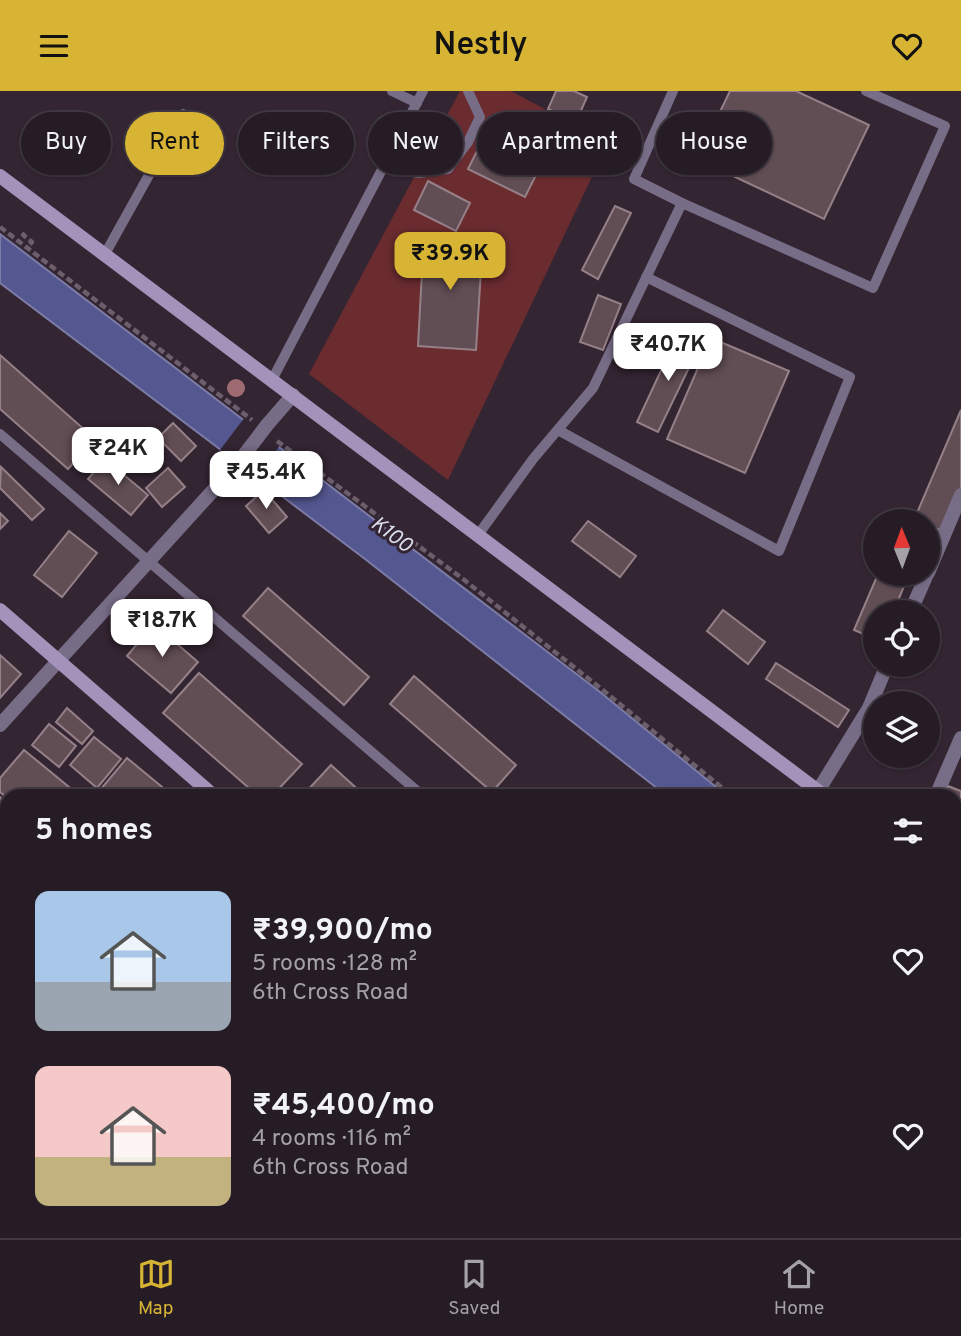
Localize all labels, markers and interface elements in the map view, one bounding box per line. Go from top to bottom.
text: Nestly [434,26,527,66]
icon: menu [35,27,73,65]
icon: heart [888,27,926,65]
chip: Buy [21,112,111,175]
chip: Rent [125,112,224,175]
chip: Filters [238,112,354,175]
chip: New [368,112,463,175]
chip: Apartment [477,112,642,175]
chip: House [656,112,772,175]
pin: ₹39.9K [393,233,507,292]
text: ₹39.9K [410,240,490,269]
pin: ₹40.7K [611,323,725,383]
text: ₹40.7K [629,331,707,360]
pin: ₹24K [77,427,159,487]
text: ₹24K [88,435,148,464]
pin: ₹45.4K [209,451,323,511]
text: ₹45.4K [226,459,306,488]
north arrow [863,509,940,586]
map controls [863,509,940,768]
water label: K100 [365,511,418,560]
pin: ₹18.7K [105,599,219,659]
button: locate [863,600,940,677]
text: ₹18.7K [127,607,197,636]
button: layers [863,691,940,768]
icon: filters [889,812,927,850]
text: 5 homes [35,813,153,850]
text: ₹39,900/mo [252,913,433,950]
icon: home [91,919,175,1003]
icon: heart [889,942,927,980]
text: 5 rooms · 128 m² [252,950,417,979]
text: 6th Cross Road [252,979,408,1008]
text: ₹45,400/mo [252,1088,435,1125]
icon: home [91,1094,175,1178]
icon: heart [889,1117,927,1155]
text: 4 rooms · 116 m² [252,1125,411,1154]
text: 6th Cross Road [252,1154,408,1183]
tab: Map [137,1255,175,1321]
tab: Saved [448,1255,500,1321]
tab: Home [774,1255,824,1321]

